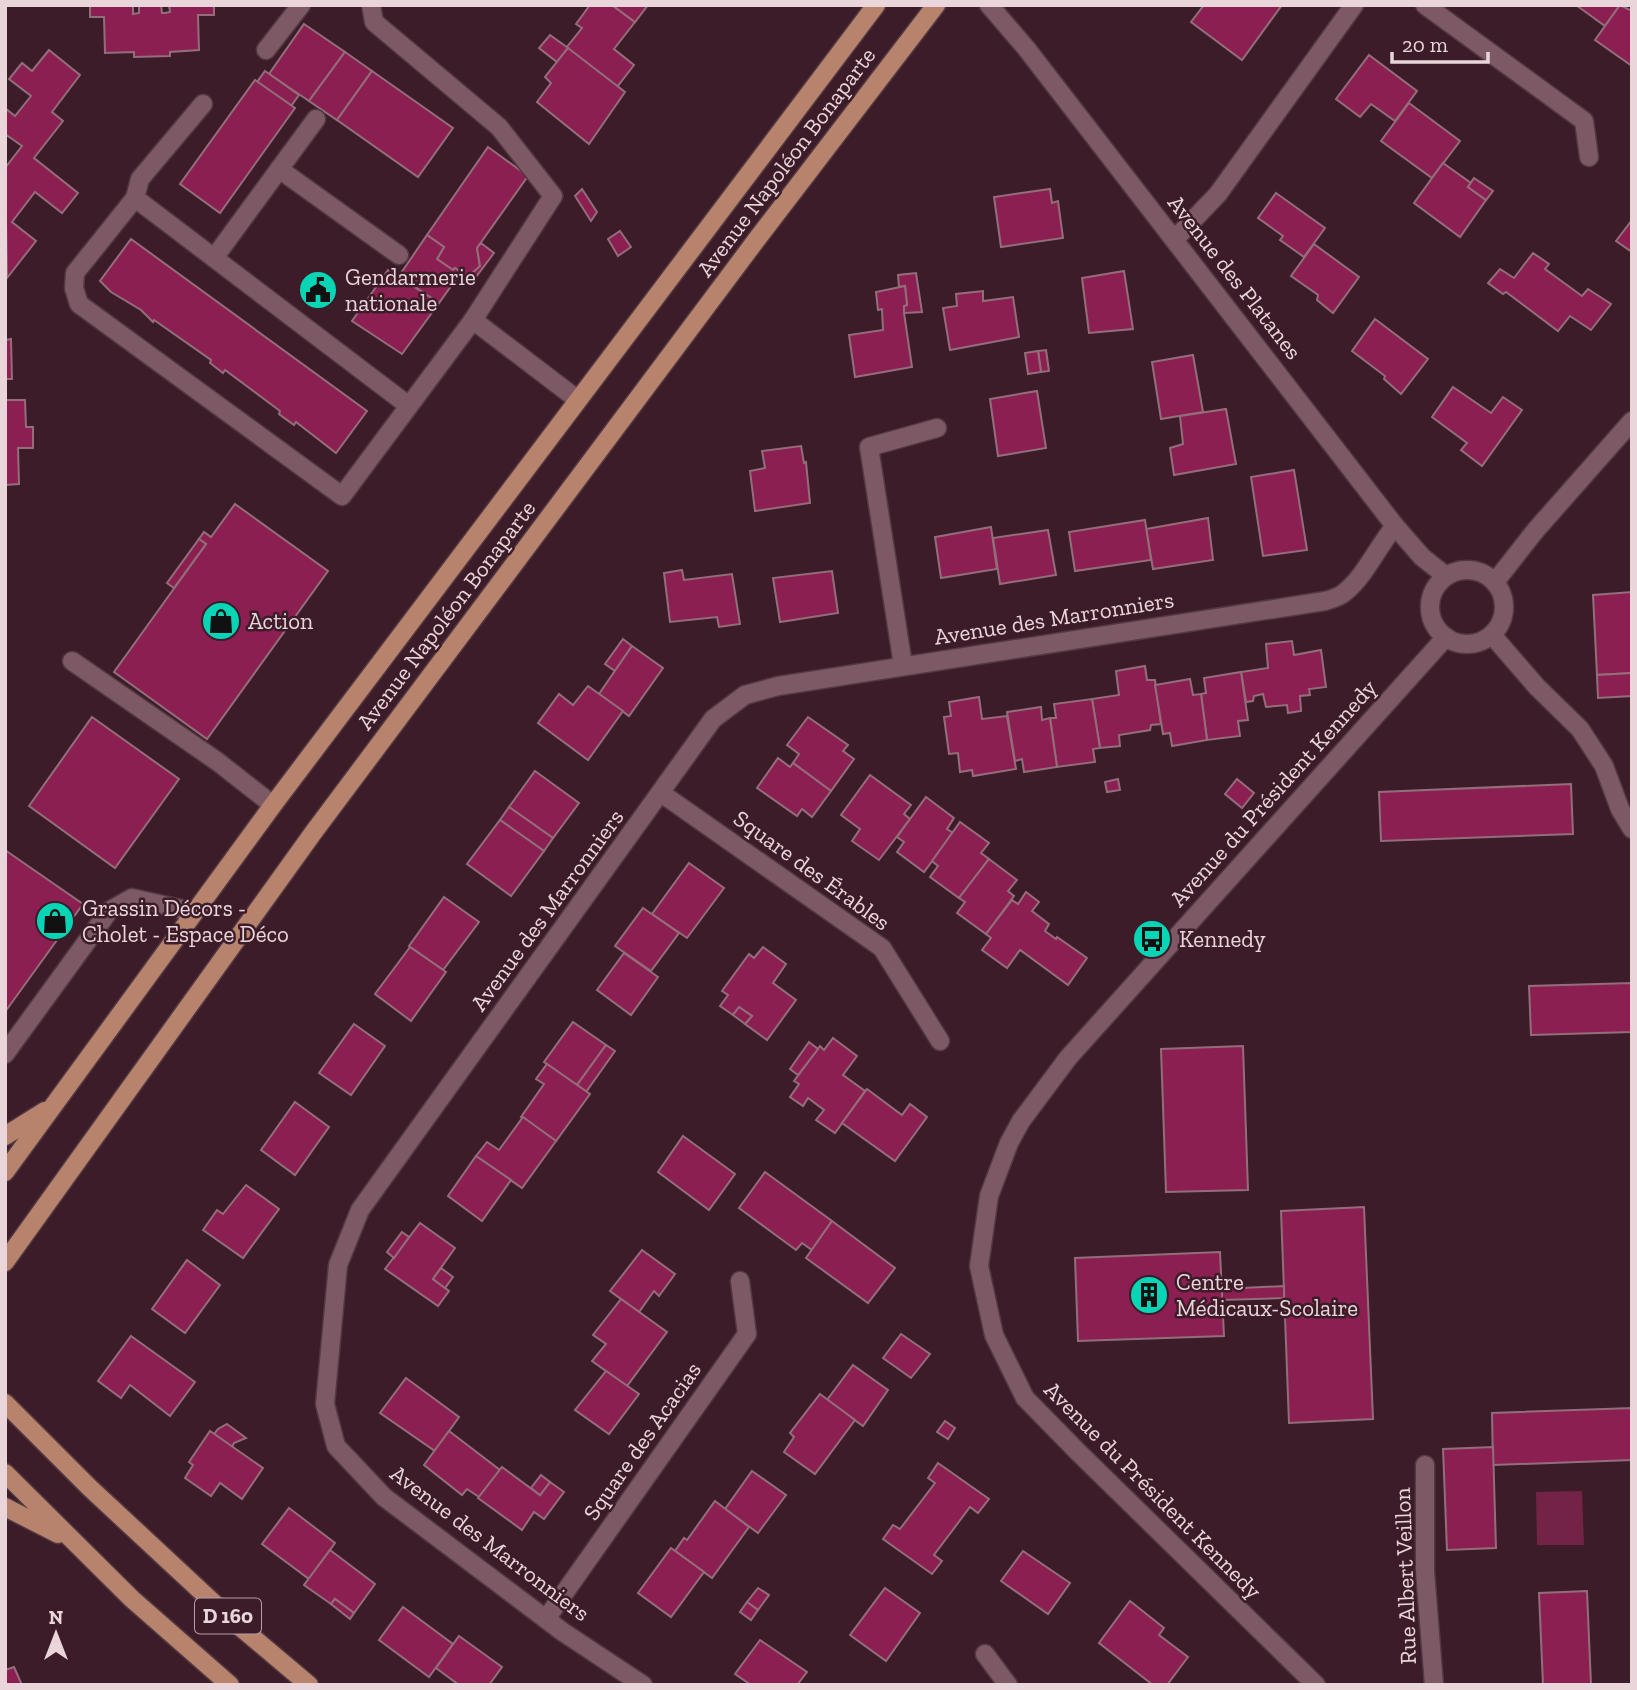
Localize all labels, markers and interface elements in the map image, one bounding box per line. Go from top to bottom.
scale bar [1392,21,1488,65]
text: 20 m [1402,32,1448,57]
street label: Avenue Napoléon Bonaparte [691,42,881,282]
street label: Avenue des Platanes [1162,189,1308,365]
place label: Gendarmerie nationale [345,263,476,317]
public building icon: Gendarmerie nationale [297,269,339,311]
street label: Avenue Napoléon Bonaparte [351,495,541,735]
street label: Avenue des Marronniers [932,585,1176,651]
shop icon: Action [200,600,242,642]
place label: Action [248,607,313,635]
street label: Avenue du Président Kennedy [1164,674,1383,912]
street label: Avenue des Marronniers [464,804,630,1016]
street label: Square des Érables [728,804,896,936]
place label: Grassin Décors - Cholet - Espace Déco [82,894,289,948]
shop icon: Grassin Décors - Cholet - Espace Déco [34,900,76,942]
bus stop icon: Kennedy [1131,918,1173,960]
place label: Kennedy [1179,925,1266,953]
place label: Centre Médicaux-Scolaire [1176,1268,1358,1322]
building icon: Centre Médicaux-Scolaire [1128,1274,1170,1316]
street label: Square des Acacias [577,1356,707,1526]
street label: Avenue du Président Kennedy [1039,1376,1268,1605]
street label: Avenue des Marronniers [385,1459,595,1627]
street label: Rue Albert Veillon [1388,1487,1422,1665]
road number: D 160 [195,1598,261,1634]
north arrow [21,1599,91,1669]
text: N [49,1606,63,1629]

